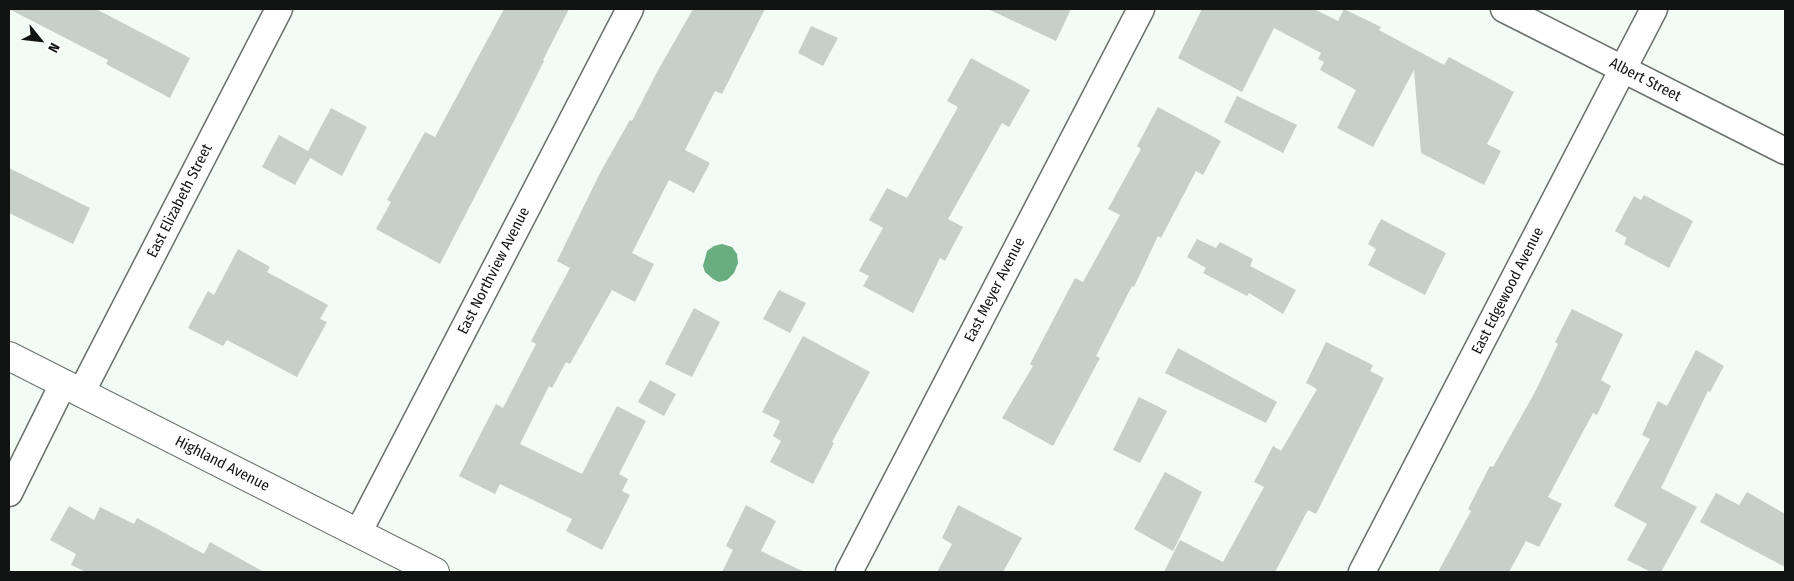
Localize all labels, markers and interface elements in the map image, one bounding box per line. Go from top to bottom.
north arrow [15,15,65,65]
text: N [44,40,63,55]
street label: Albert Street [1606,54,1684,106]
street label: East Elizabeth Street [144,141,216,261]
street label: East Northview Avenue [454,204,534,338]
street label: East Edgewood Avenue [1468,224,1548,358]
street label: East Meyer Avenue [961,235,1029,345]
street label: Highland Avenue [172,432,272,496]

